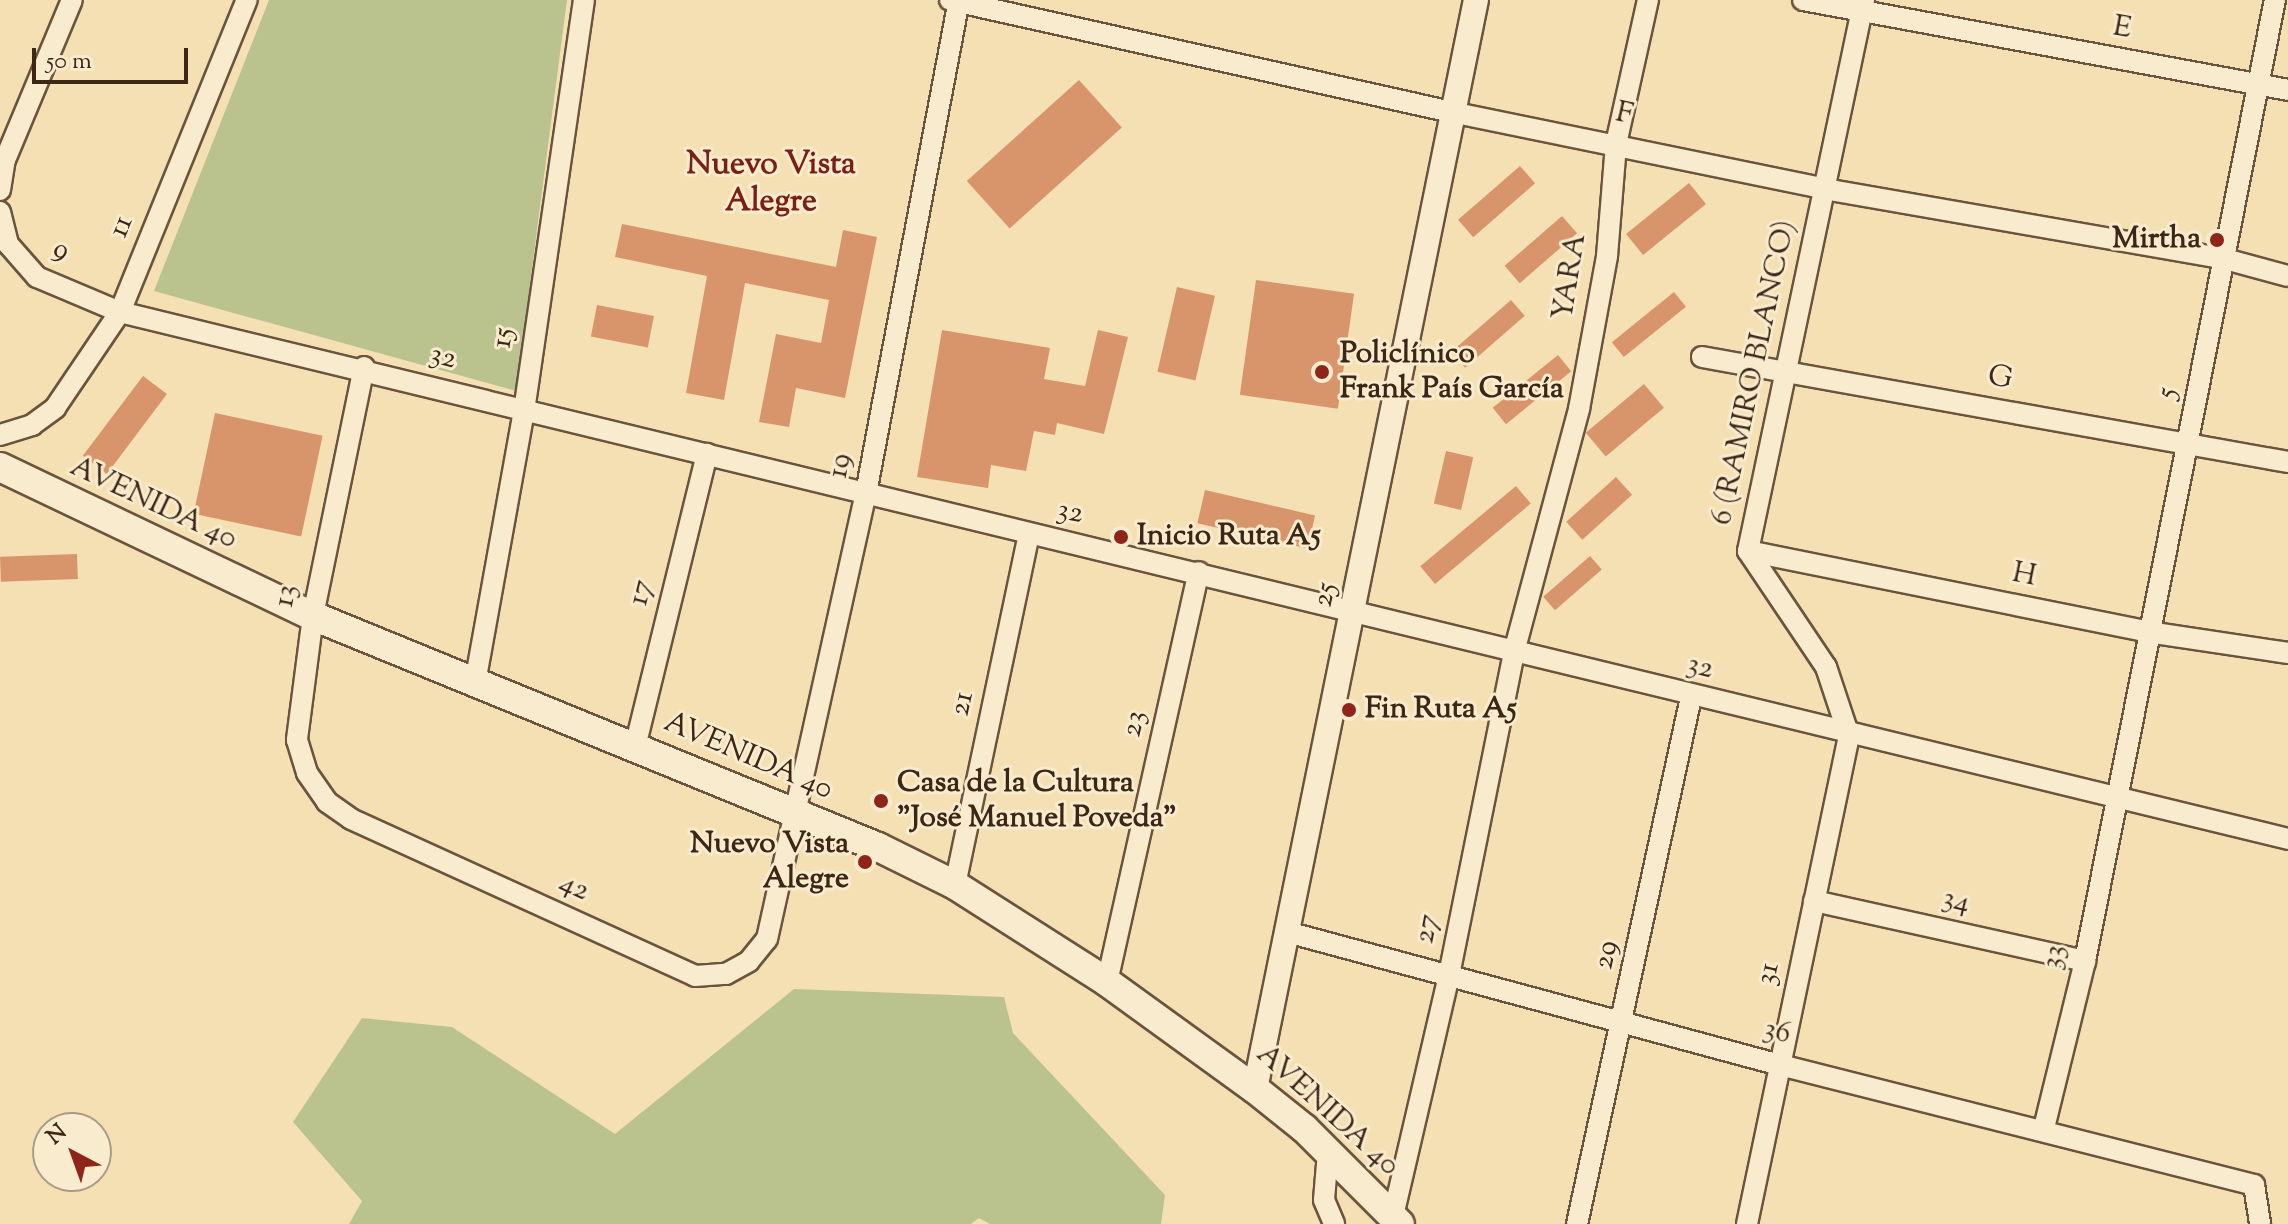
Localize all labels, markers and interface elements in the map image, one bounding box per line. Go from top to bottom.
street label: E [2110,10,2134,48]
scale bar [36,32,192,82]
text: 50 m [46,45,92,79]
street label: F [1612,96,1636,134]
district label: Nuevo Vista Alegre [686,147,856,222]
street label: 11 [101,211,143,243]
street label: 6 (RAMIRO BLANCO) [1705,217,1805,529]
place label: Mirtha [2112,222,2201,258]
street label: YARA [1546,231,1596,323]
marker: Mirtha [2208,231,2226,249]
street label: 9 [45,232,77,270]
street label: 15 [485,325,523,351]
street label: 32 [426,337,460,379]
place label: Policlínico Frank País García [1340,337,1564,408]
street label: G [1985,359,2015,399]
marker: Policlínico Frank País García [1311,361,1333,383]
street label: 5 [2149,384,2187,402]
street label: AVENIDA 40 [64,450,242,558]
street label: 19 [821,451,861,481]
street label: 32 [1054,493,1086,533]
place label: Inicio Ruta A5 [1137,519,1321,555]
marker: Inicio Ruta A5 [1112,528,1130,546]
street label: H [2009,556,2039,596]
street label: 17 [621,576,663,610]
street label: 25 [1306,579,1346,611]
street label: 13 [267,582,307,610]
street label: 32 [1683,647,1717,689]
street label: 21 [943,688,983,720]
place label: Fin Ruta A5 [1365,692,1517,728]
marker: Fin Ruta A5 [1340,701,1358,719]
street label: AVENIDA 40 [658,705,838,809]
street label: 23 [1115,707,1155,741]
place label: Casa de la Cultura "José Manuel Poveda" [897,766,1177,836]
marker: Casa de la Cultura "José Manuel Poveda" [872,792,890,810]
place label: Nuevo Vista Alegre [690,827,849,898]
marker: Nuevo Vista Alegre [856,853,874,871]
street label: 42 [553,866,595,910]
street label: 34 [1939,881,1973,923]
street label: 27 [1408,911,1448,947]
street label: 29 [1586,937,1628,973]
street label: 33 [2035,941,2075,973]
street label: 31 [1749,959,1789,989]
street label: 36 [1759,1012,1795,1054]
street label: AVENIDA 40 [1248,1037,1406,1185]
north arrow [32,1112,112,1192]
text: N [40,1118,75,1153]

